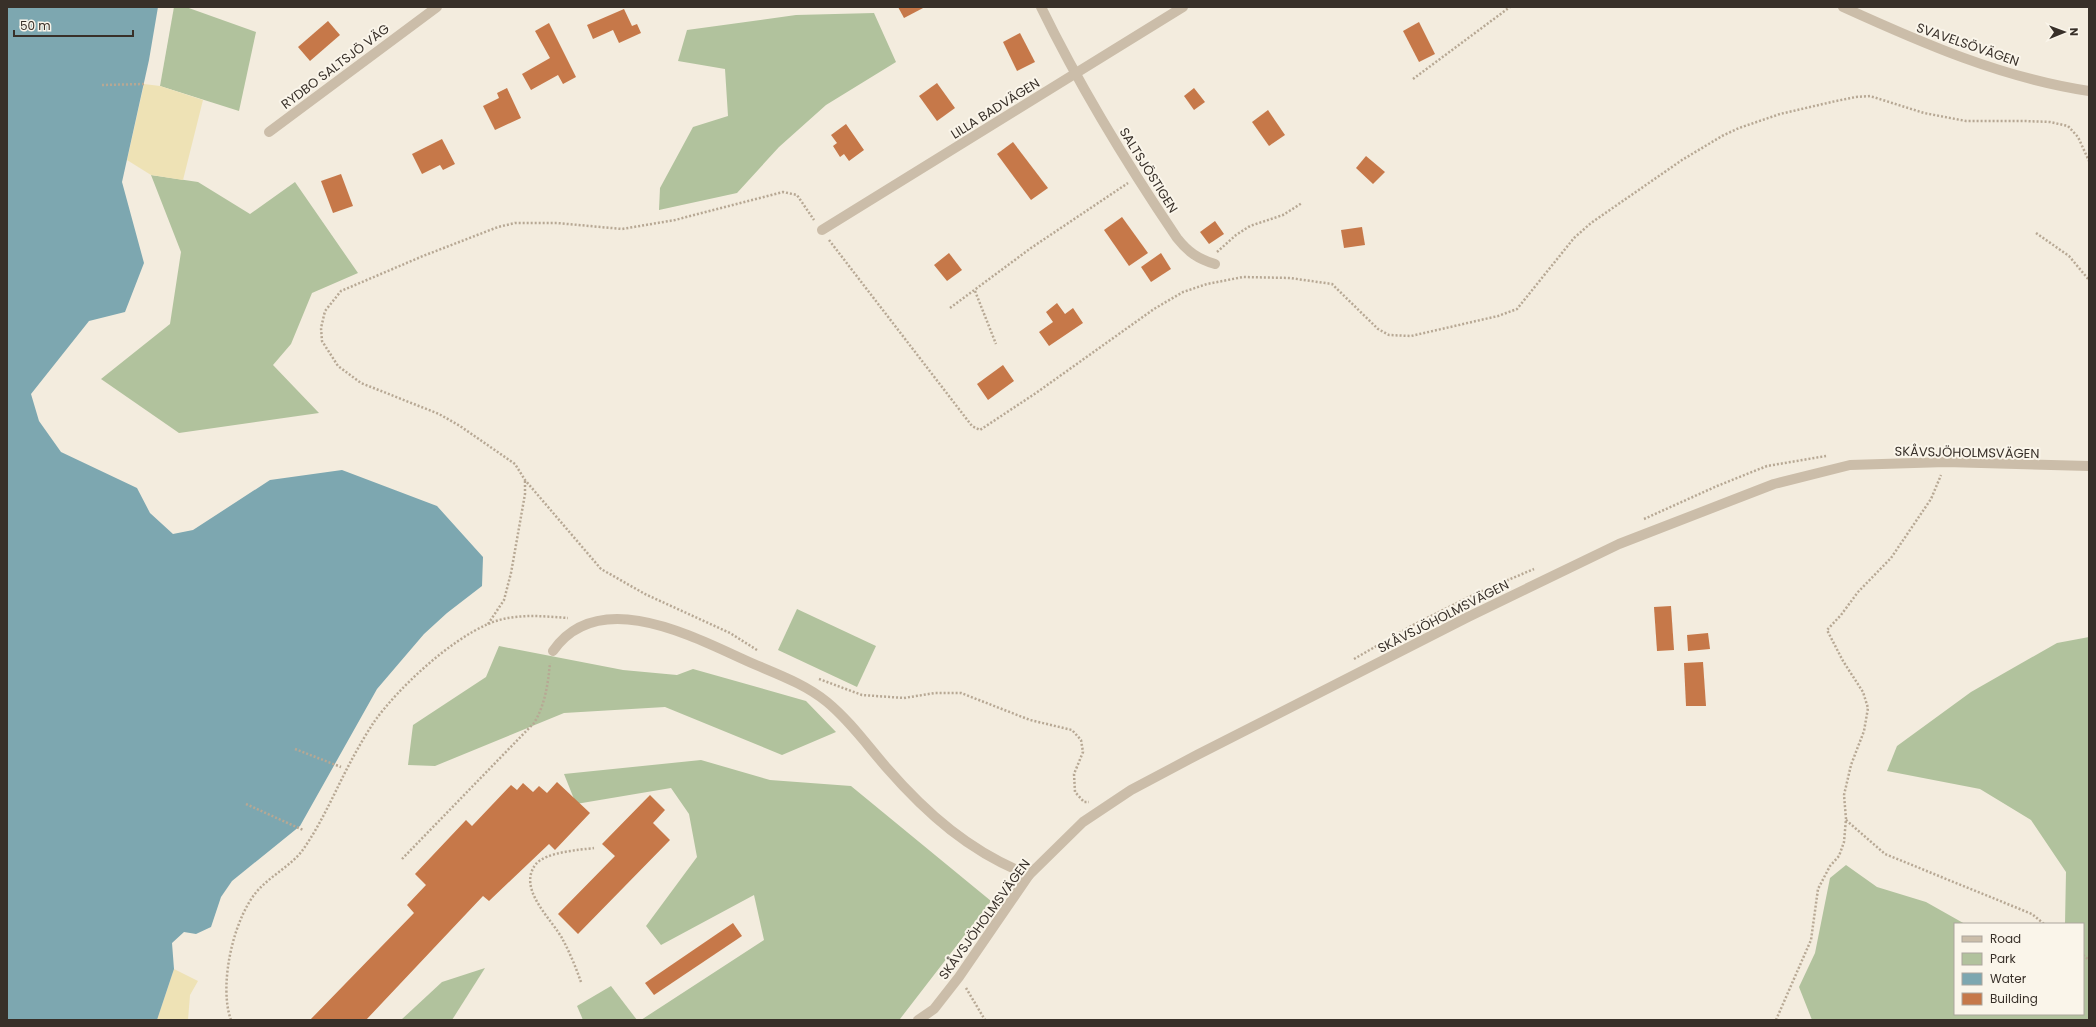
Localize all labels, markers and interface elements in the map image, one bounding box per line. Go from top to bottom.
scale bar [14,12,133,38]
north arrow [2044,12,2084,52]
text: 50 m [20,17,51,34]
street label: SVAVELSÖVÄGEN [1914,18,2022,71]
street label: RYDBO SALTSJÖ VÄG [277,19,393,113]
text: N [2066,28,2082,36]
street label: LILLA BADVÄGEN [947,73,1043,143]
street label: SALTSJÖSTIGEN [1115,124,1182,217]
street label: SKÅVSJÖHOLMSVÄGEN [1894,442,2040,463]
street label: SKÅVSJÖHOLMSVÄGEN [1374,575,1512,658]
street label: SKÅVSJÖHOLMSVÄGEN [934,855,1035,983]
legend [1954,923,2084,1015]
text: Road [1990,930,2021,947]
text: Park [1990,950,2017,967]
text: Water [1990,970,2027,987]
text: Building [1990,990,2038,1007]

